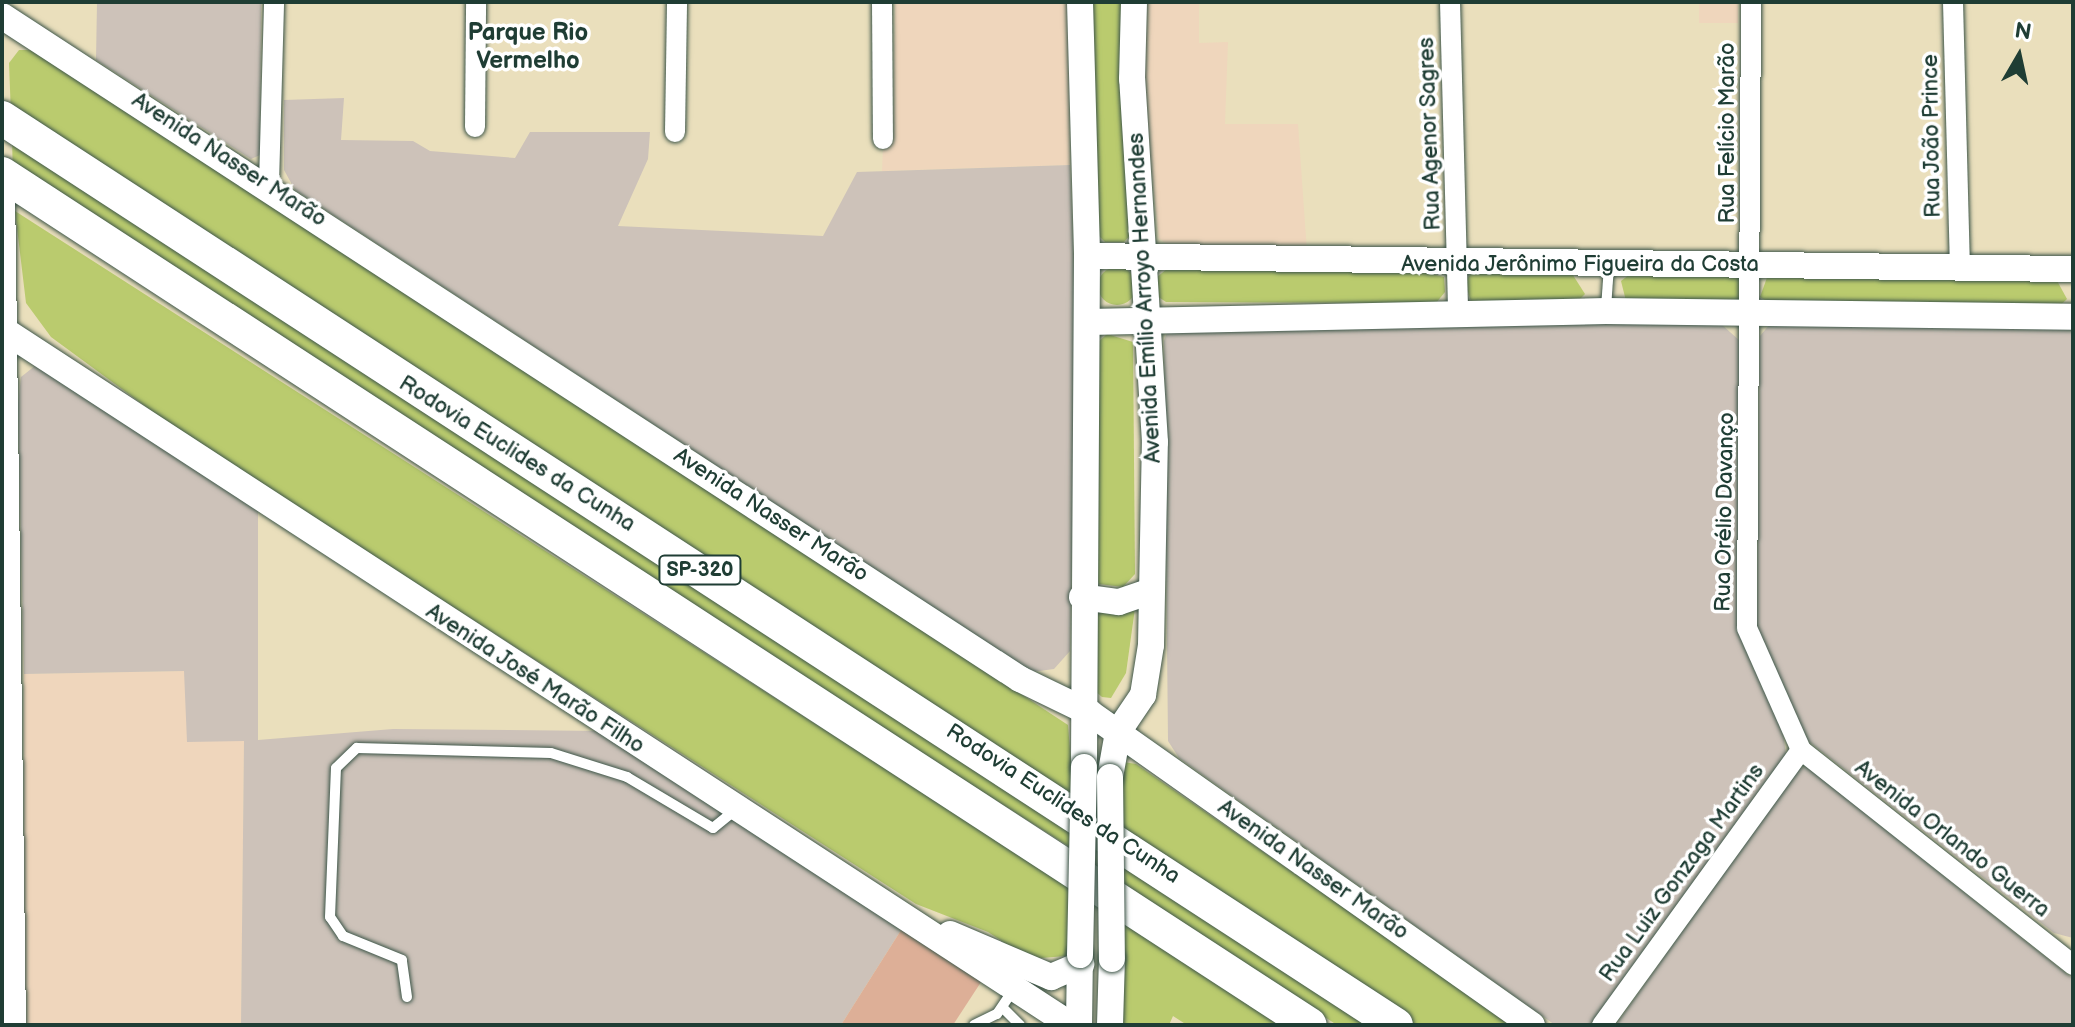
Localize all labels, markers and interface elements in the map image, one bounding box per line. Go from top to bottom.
north arrow [1979,16,2059,96]
text: N [2013,17,2033,46]
district label: Parque Rio Vermelho [468,19,588,75]
street label: Rua Agenor Sagres [1413,37,1447,231]
street label: Rua Felício Marão [1715,42,1741,224]
street label: Rua João Prince [1917,53,1947,219]
street label: Avenida Nasser Marão [127,87,331,233]
street label: Avenida Emílio Arroyo Hernandes [1123,132,1167,464]
street label: Avenida Jerônimo Figueira da Costa [1401,252,1759,278]
street label: Rodovia Euclides da Cunha [394,370,640,538]
street label: Rua Orélio Davanço [1710,412,1740,612]
street label: Avenida Nasser Marão [669,442,873,588]
road number: SP-320 [658,554,742,586]
street label: Avenida José Marão Filho [420,598,650,760]
street label: Rodovia Euclides da Cunha [941,718,1185,890]
street label: Avenida Orlando Guerra [1849,755,2055,923]
street label: Rua Luiz Gonzaga Martins [1594,759,1770,987]
street label: Avenida Nasser Marão [1213,794,1413,946]

